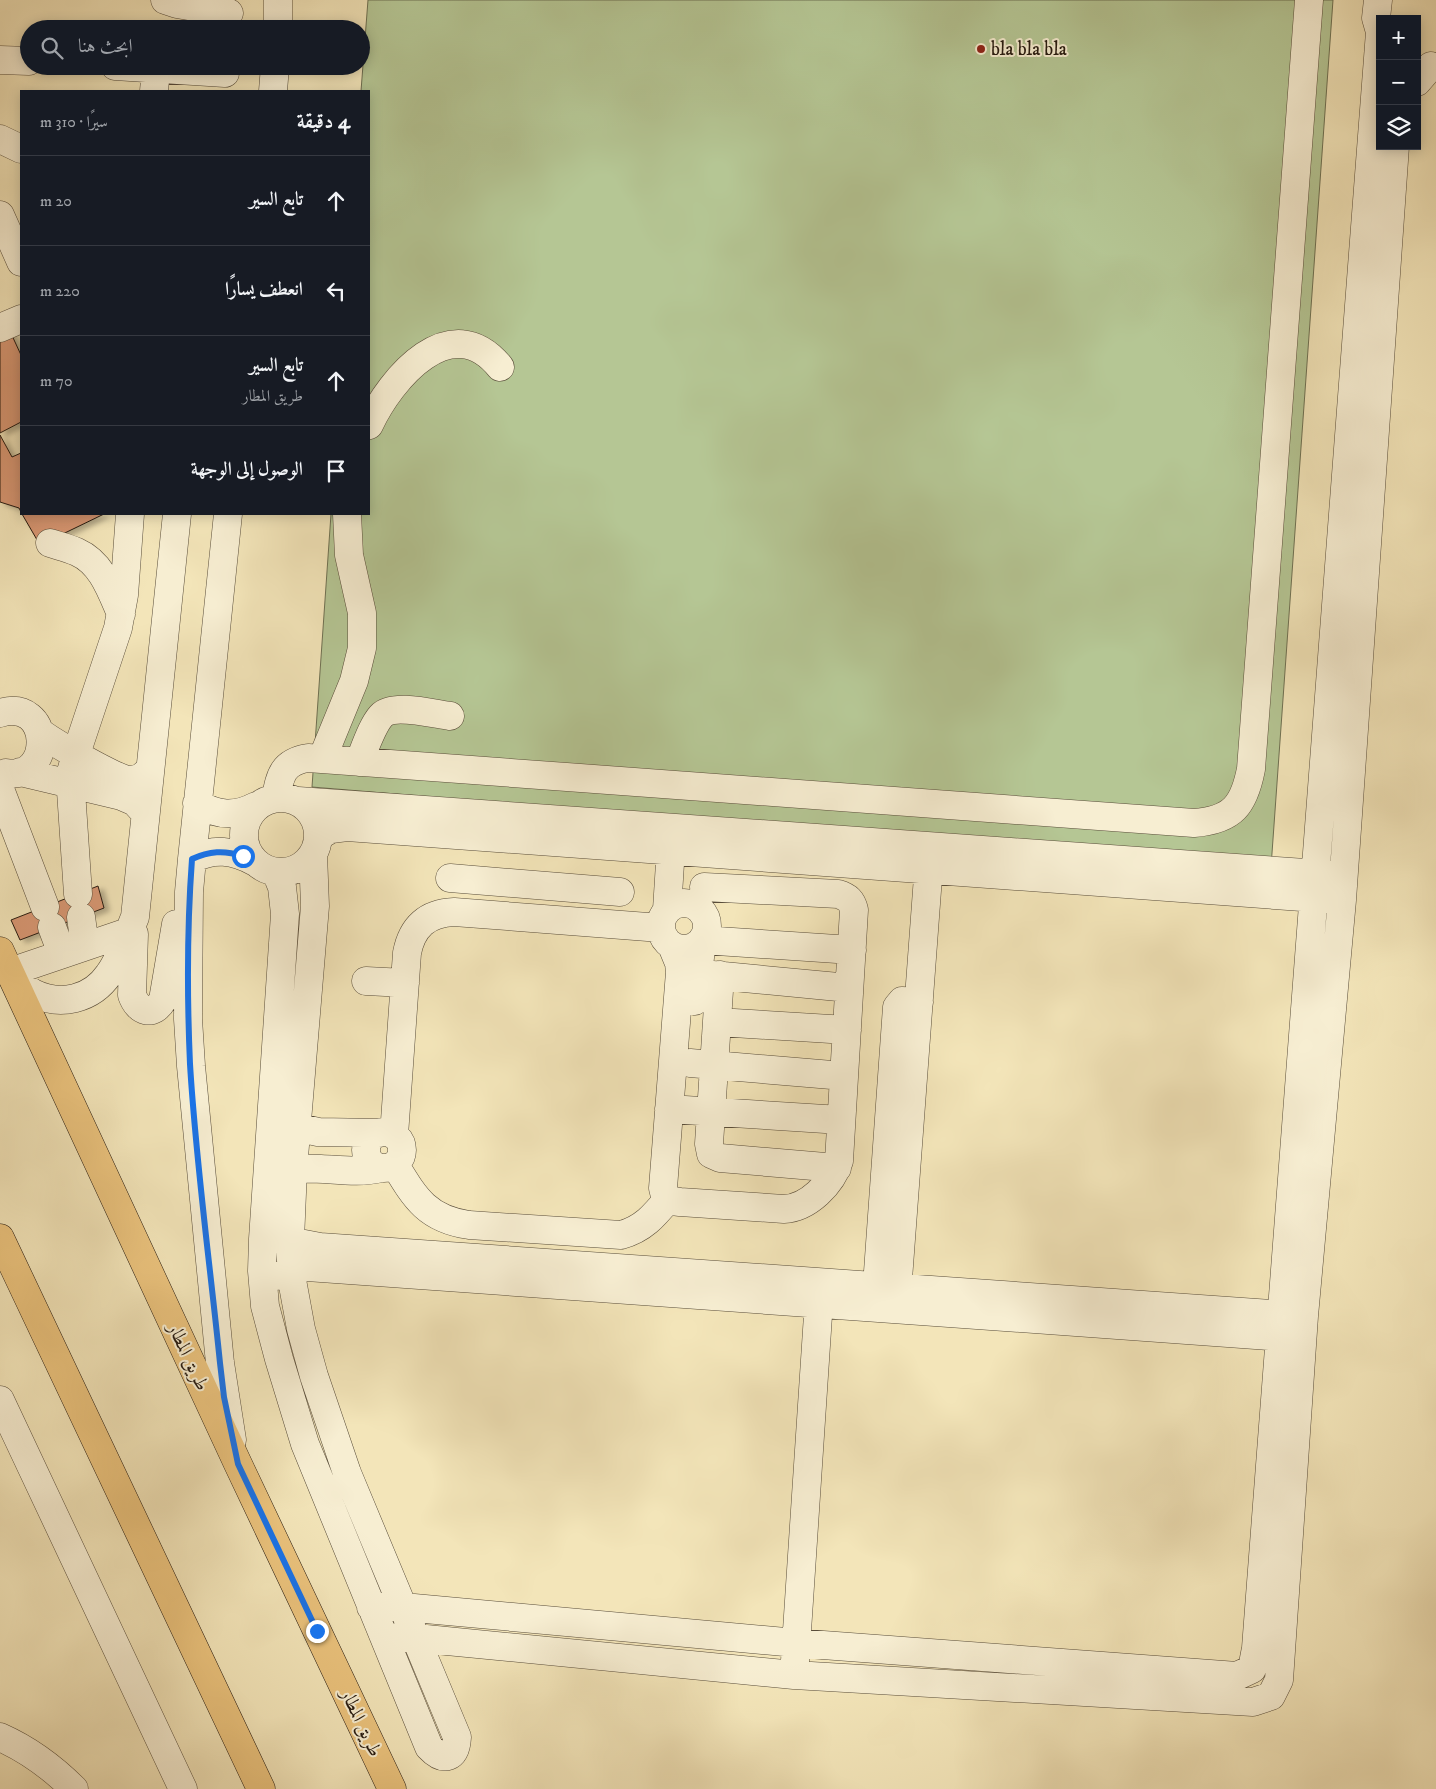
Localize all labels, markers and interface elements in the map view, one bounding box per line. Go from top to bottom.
map controls [1376,15,1421,150]
button: + [1376,15,1421,60]
search box [20,20,370,75]
icon: search [38,34,66,62]
text: ابحث هنا [78,35,133,58]
place label: bla bla bla [991,38,1067,61]
marker: bla bla bla [975,43,987,55]
button: − [1376,60,1421,105]
button: layers [1376,105,1421,150]
text: 4 دقيقة [297,109,350,135]
text: سيرًا · 310 m [40,112,108,132]
icon: ahead [322,187,350,215]
text: تابع السير [249,188,303,211]
text: 20 m [40,191,72,211]
icon: left [322,277,350,305]
text: انعطف يسارًا [225,278,303,301]
text: 220 m [40,281,80,301]
text: تابع السير [249,354,303,377]
icon: ahead [322,367,350,395]
text: 70 m [40,371,73,391]
text: طريق المطار [242,386,303,406]
icon: arrive [322,457,350,485]
text: الوصول إلى الوجهة [191,458,303,481]
route start [232,845,255,868]
street label: طريق المطار [161,1318,214,1395]
route end [306,1620,329,1643]
street label: طريق المطار [334,1684,387,1761]

